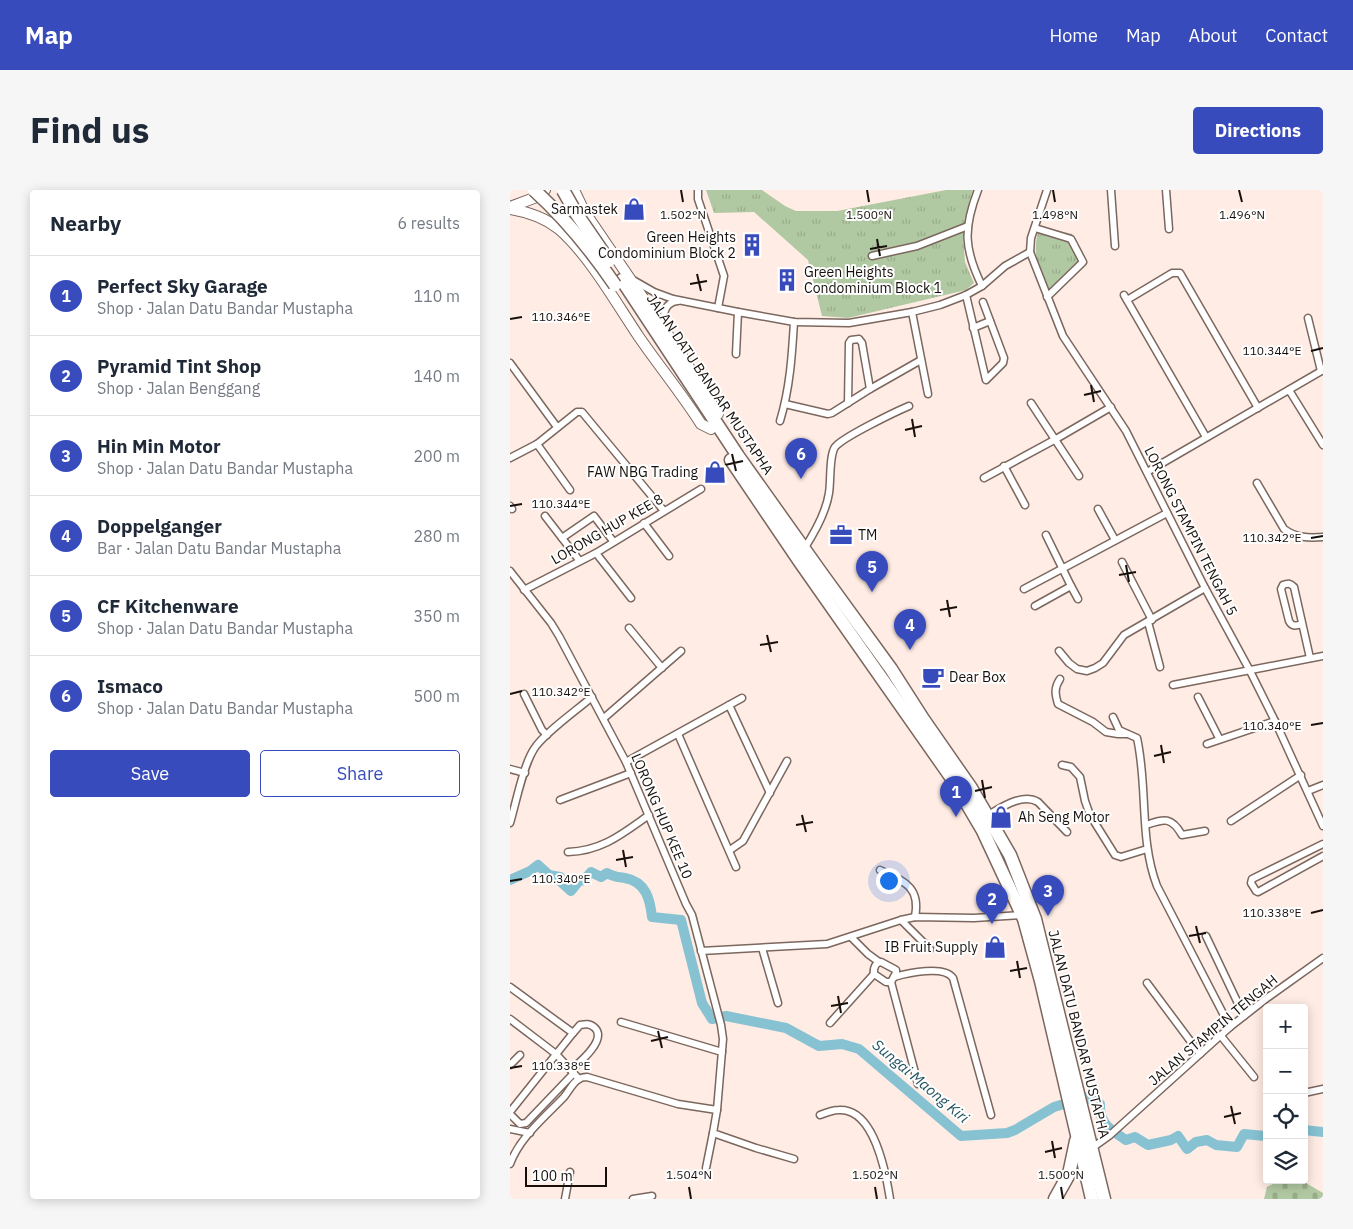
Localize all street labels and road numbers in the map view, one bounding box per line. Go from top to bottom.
street label: JALAN DATU BANDAR MUSTAPHA [643,290,777,478]
street label: LORONG STAMPIN TENGAH 5 [1140,444,1242,618]
street label: LORONG HUP KEE 8 [548,490,666,568]
street label: LORONG HUP KEE 10 [627,751,697,881]
street label: JALAN DATU BANDAR MUSTAPHA [1044,928,1114,1140]
street label: JALAN STAMPIN TENGAH [1145,971,1281,1089]

